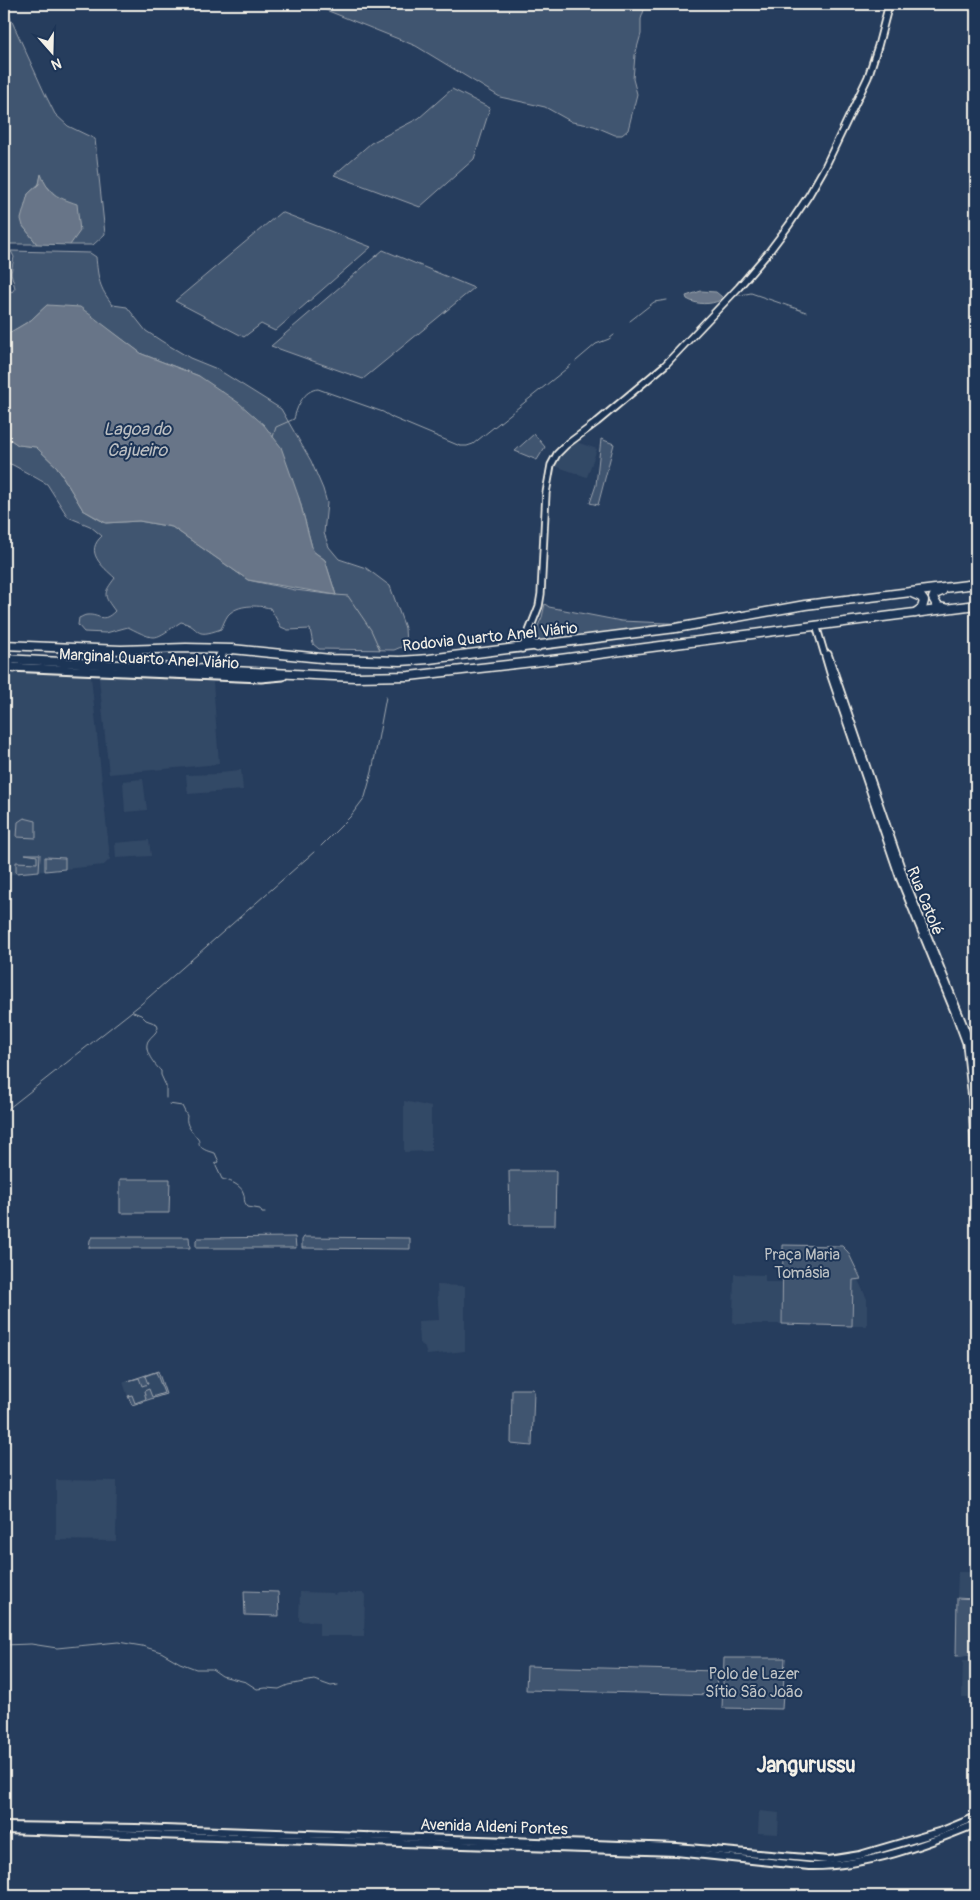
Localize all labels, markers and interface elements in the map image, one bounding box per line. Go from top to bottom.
north arrow [28,28,78,78]
text: N [49,54,64,73]
water label: Lagoa do Cajueiro [103,418,172,462]
street label: Rodovia Quarto Anel Viário [401,618,579,656]
street label: Marginal Quarto Anel Viário [58,644,240,674]
street label: Rua Catolé [902,864,948,938]
park label: Praça Maria Tomásia [764,1245,840,1283]
park label: Polo de Lazer Sítio São João [705,1664,803,1702]
district label: Jangurussu [756,1752,856,1779]
street label: Avenida Aldeni Pontes [420,1814,568,1840]

